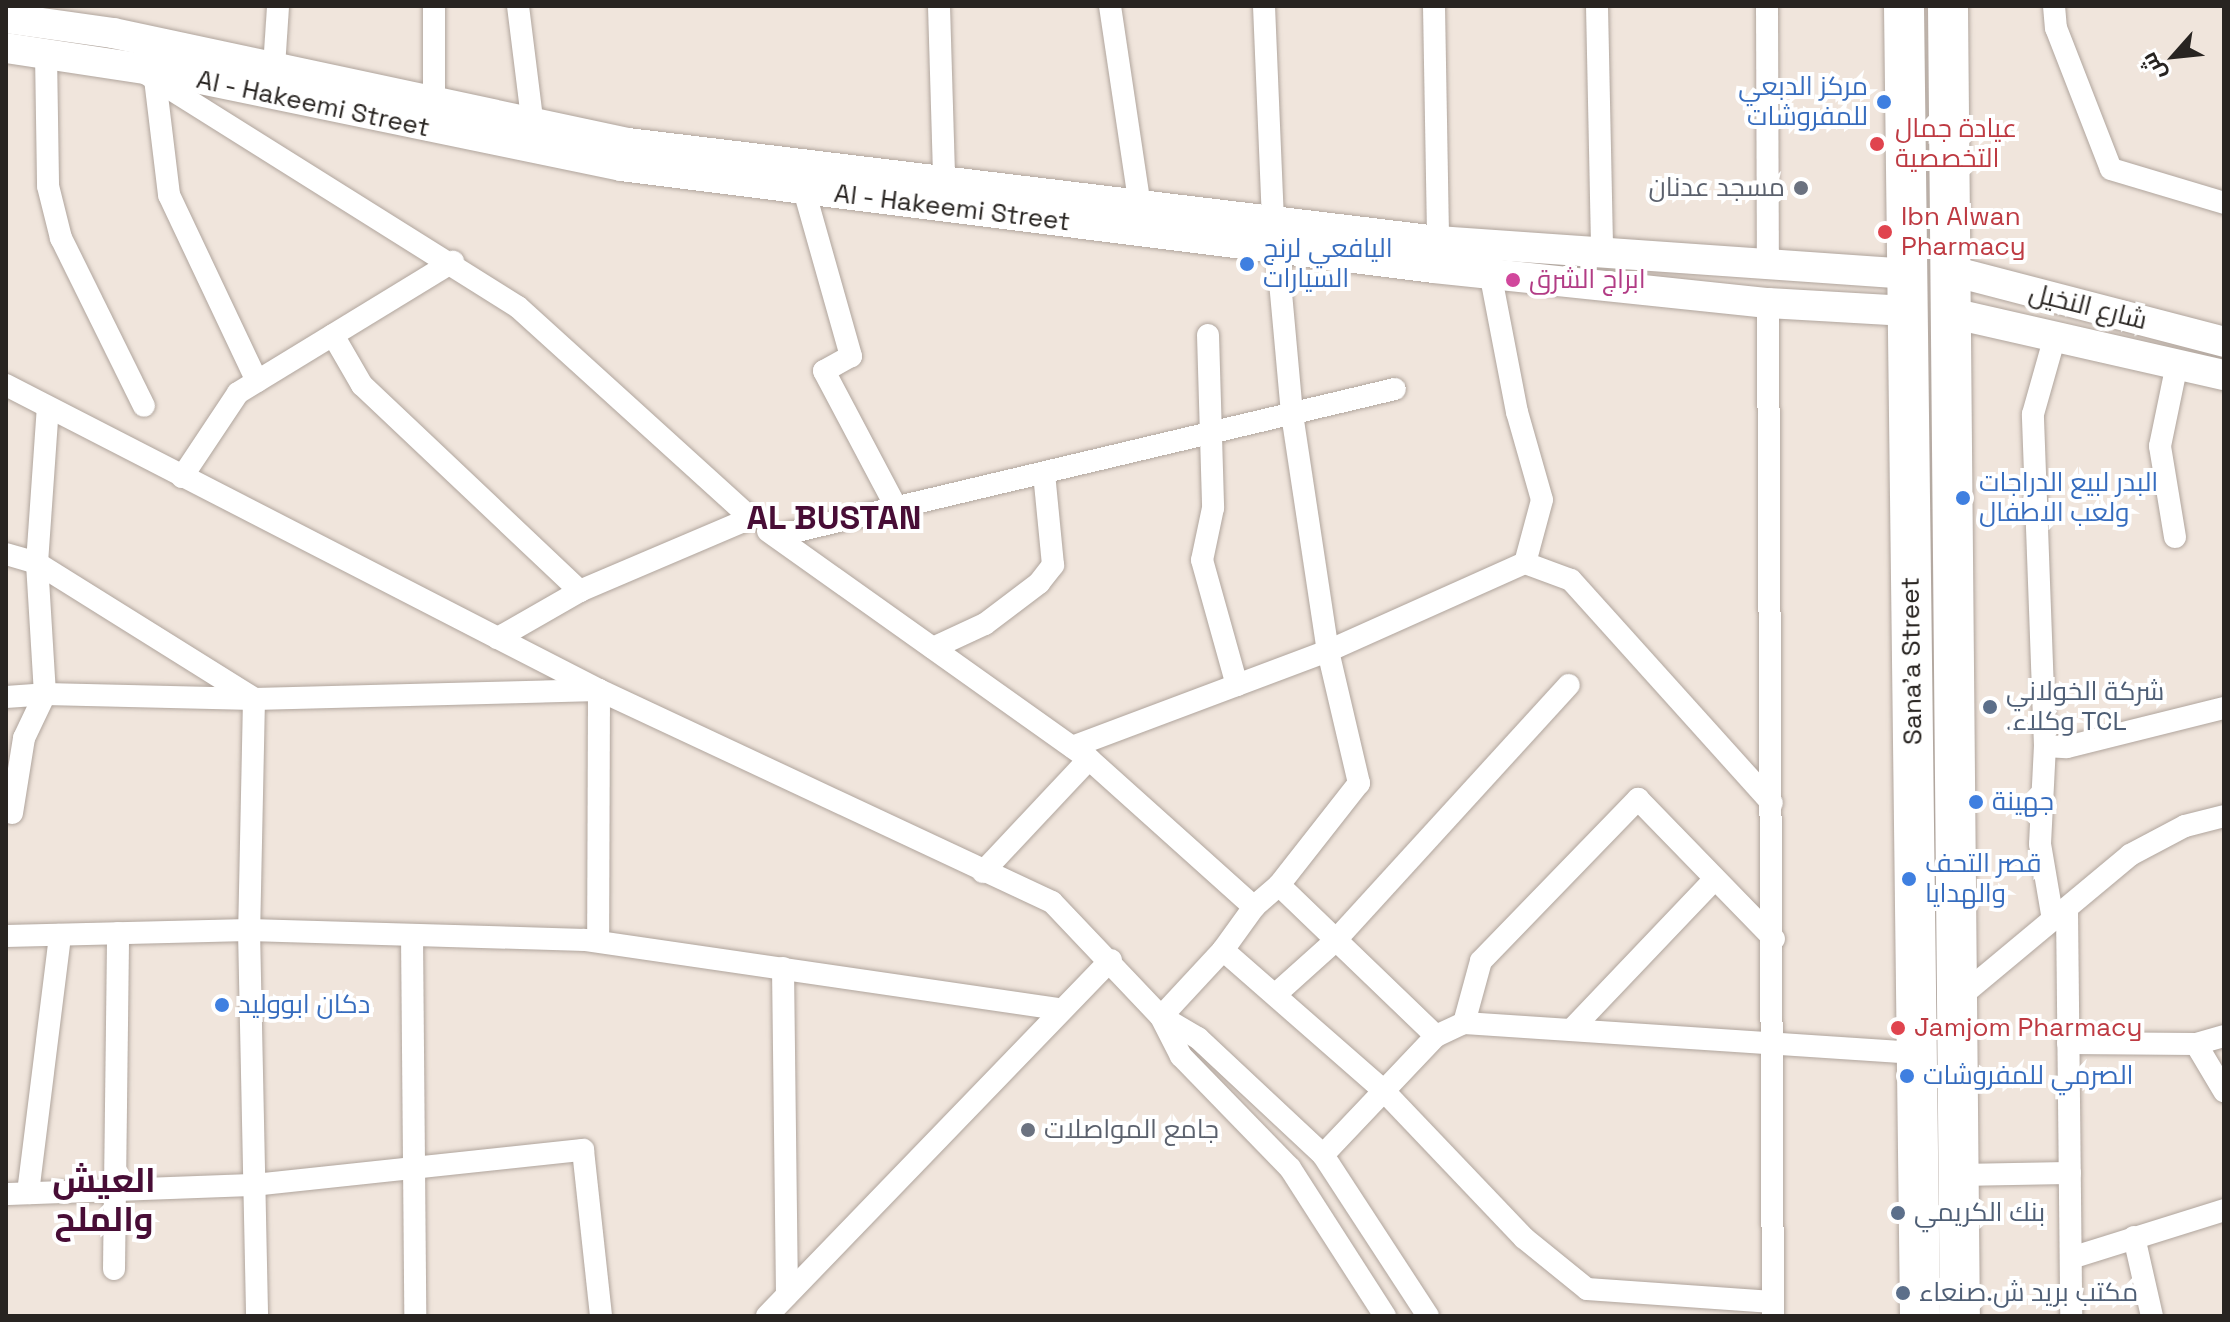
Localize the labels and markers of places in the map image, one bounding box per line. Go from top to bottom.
place label: مركز الدبعي للمفروشات [1738,71,1868,132]
marker: مركز الدبعي للمفروشات [1875,93,1893,111]
place label: عيادة جمال التخصصية [1895,113,2017,174]
marker: عيادة جمال التخصصية [1866,133,1888,155]
place label: مسجد عدنان [1648,172,1785,204]
marker: مسجد عدنان [1792,179,1810,197]
place label: Ibn Alwan Pharmacy [1901,201,2026,262]
marker: Ibn Alwan Pharmacy [1876,223,1894,241]
place label: اليافعي لرنج السيارات [1263,233,1393,294]
marker: اليافعي لرنج السيارات [1238,255,1256,273]
place label: ابراج الشرق [1529,264,1646,296]
marker: ابراج الشرق [1504,271,1522,289]
place label: البدر لبيع الدراجات ولعب الاطفال [1979,467,2158,528]
marker: البدر لبيع الدراجات ولعب الاطفال [1954,489,1972,507]
place label: شركة الخولاني .وكلاء TCL [2006,676,2164,738]
marker: شركة الخولاني .وكلاء TCL [1981,698,1999,716]
place label: جهينة [1992,786,2054,818]
marker: جهينة [1967,793,1985,811]
place label: قصر التحف والهدايا [1925,848,2041,910]
marker: قصر التحف والهدايا [1900,870,1918,888]
place label: دكان ابووليد [238,989,370,1021]
marker: دكان ابووليد [213,996,231,1014]
place label: Jamjom Pharmacy [1914,1012,2142,1044]
marker: Jamjom Pharmacy [1889,1019,1907,1037]
place label: الصرمي للمفروشات [1923,1060,2134,1092]
marker: الصرمي للمفروشات [1898,1067,1916,1085]
place label: جامع المواصلات [1044,1114,1219,1146]
marker: جامع المواصلات [1019,1121,1037,1139]
place label: بنك الكريمي [1914,1197,2045,1229]
marker: بنك الكريمي [1889,1204,1907,1222]
place label: مكتب بريد ش.صنعاء [1919,1277,2138,1309]
marker: مكتب بريد ش.صنعاء [1894,1284,1912,1302]

